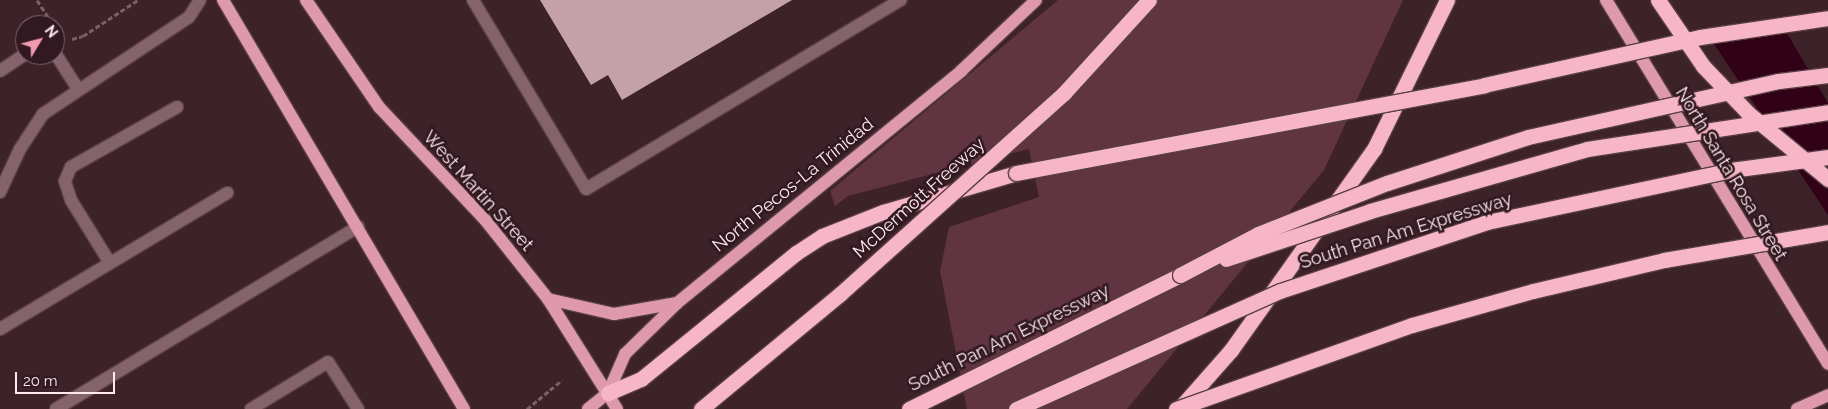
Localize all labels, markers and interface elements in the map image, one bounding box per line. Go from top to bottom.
north arrow [15,15,65,65]
text: N [42,22,61,41]
street label: North Santa Rosa Street [1671,83,1791,265]
street label: North Pecos-La Trinidad [708,113,878,257]
street label: West Martin Street [418,126,538,256]
street label: McDermott Freeway [849,133,989,263]
street label: South Pan Am Expressway [1297,188,1515,274]
street label: South Pan Am Expressway [905,280,1113,396]
scale bar [18,362,118,394]
text: 20 m [23,372,58,390]

